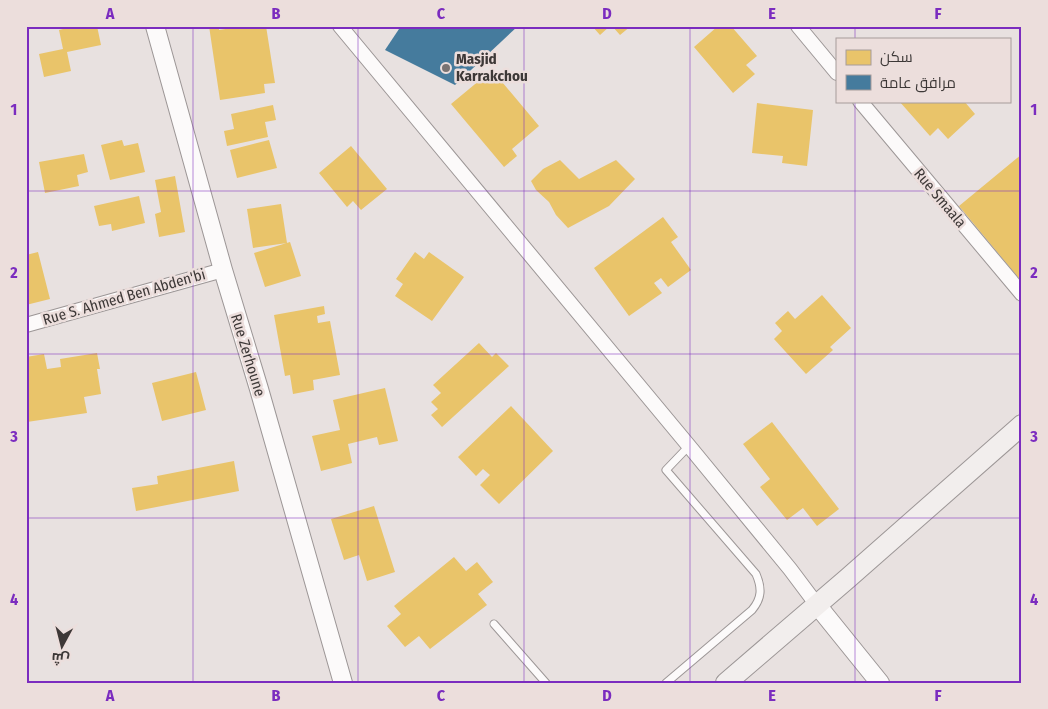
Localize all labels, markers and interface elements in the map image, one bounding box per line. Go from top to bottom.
text: A [105,4,115,23]
text: B [272,4,281,23]
text: C [437,4,446,23]
text: D [602,4,612,23]
text: E [768,4,776,23]
text: F [934,4,942,23]
legend [836,38,1010,102]
text: سكن [880,48,913,67]
place label: Masjid Karrakchou [456,50,528,85]
marker: Masjid Karrakchou [440,62,452,74]
text: مرافق عامة [880,74,956,93]
text: 1 [11,100,17,119]
text: 1 [1031,100,1037,119]
street label: Rue Smaala [910,165,970,231]
text: 2 [9,263,18,282]
text: 2 [1029,263,1038,282]
street label: Rue S. Ahmed Ben Abden'bi [41,265,207,329]
street label: Rue Zerhoune [227,312,269,398]
text: 3 [9,427,18,446]
text: 3 [1029,427,1038,446]
text: 4 [10,590,18,609]
text: 4 [1030,590,1038,609]
north arrow [38,622,88,672]
text: ش [50,649,70,668]
text: A [105,686,115,705]
text: B [272,686,281,705]
text: C [437,686,446,705]
text: D [602,686,612,705]
text: E [768,686,776,705]
text: F [934,686,942,705]

